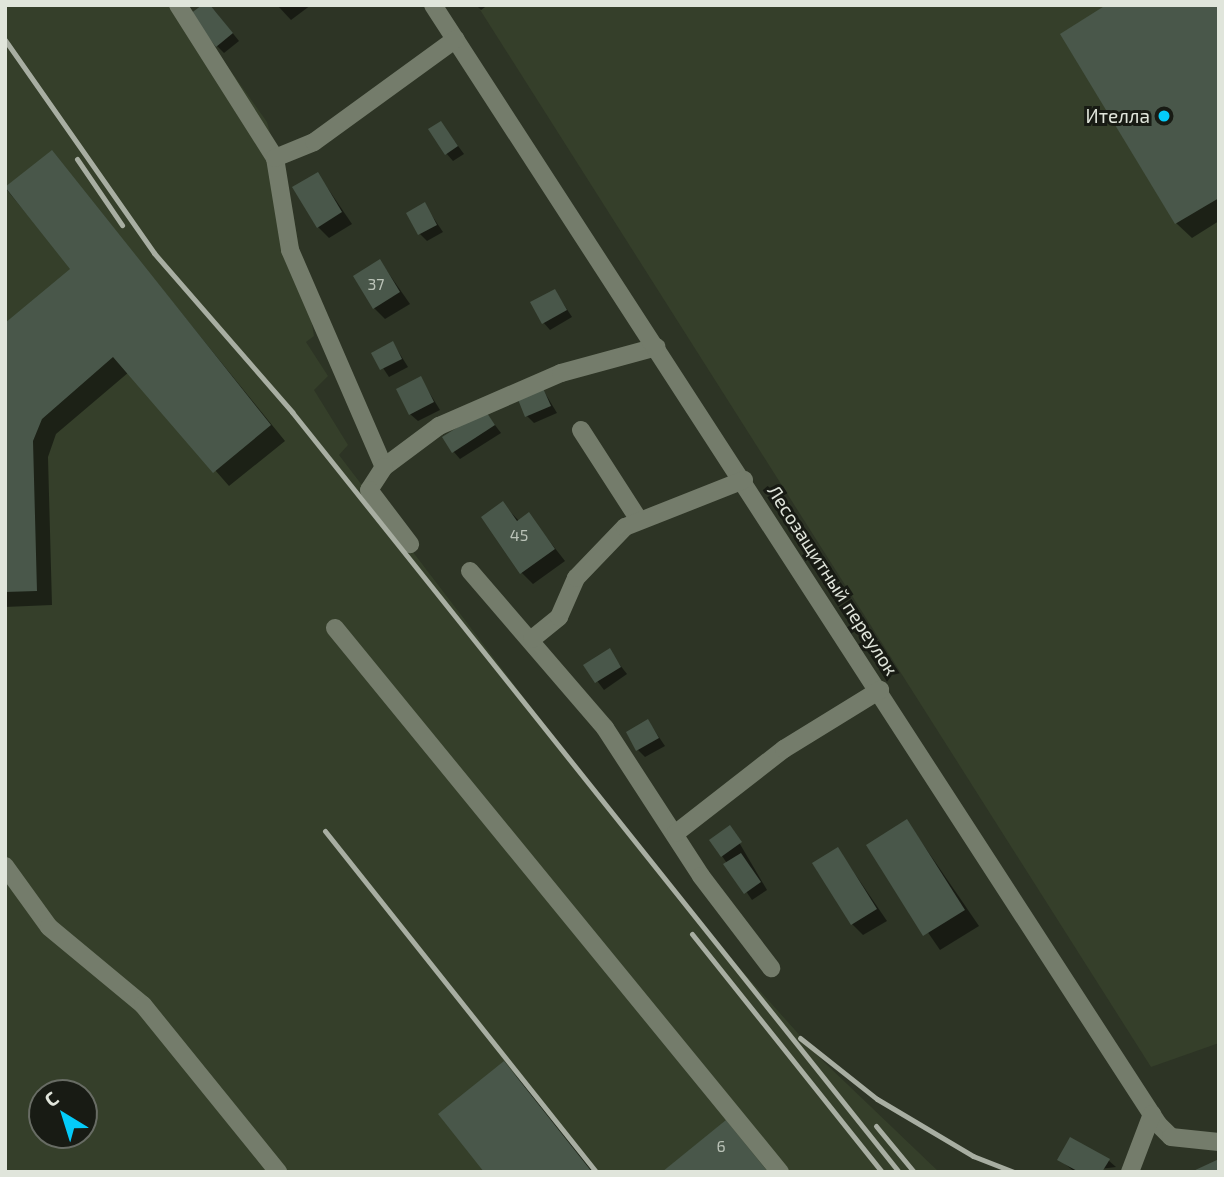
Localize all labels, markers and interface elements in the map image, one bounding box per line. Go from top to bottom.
place label: Ителла [1086,105,1150,127]
marker: Ителла [1156,108,1172,124]
house number: 37 [367,274,385,294]
street label: Лесозащитный переулок [763,480,903,680]
house number: 45 [510,525,528,545]
north arrow [28,1079,98,1149]
text: С [40,1086,62,1111]
house number: 6 [716,1136,726,1156]

